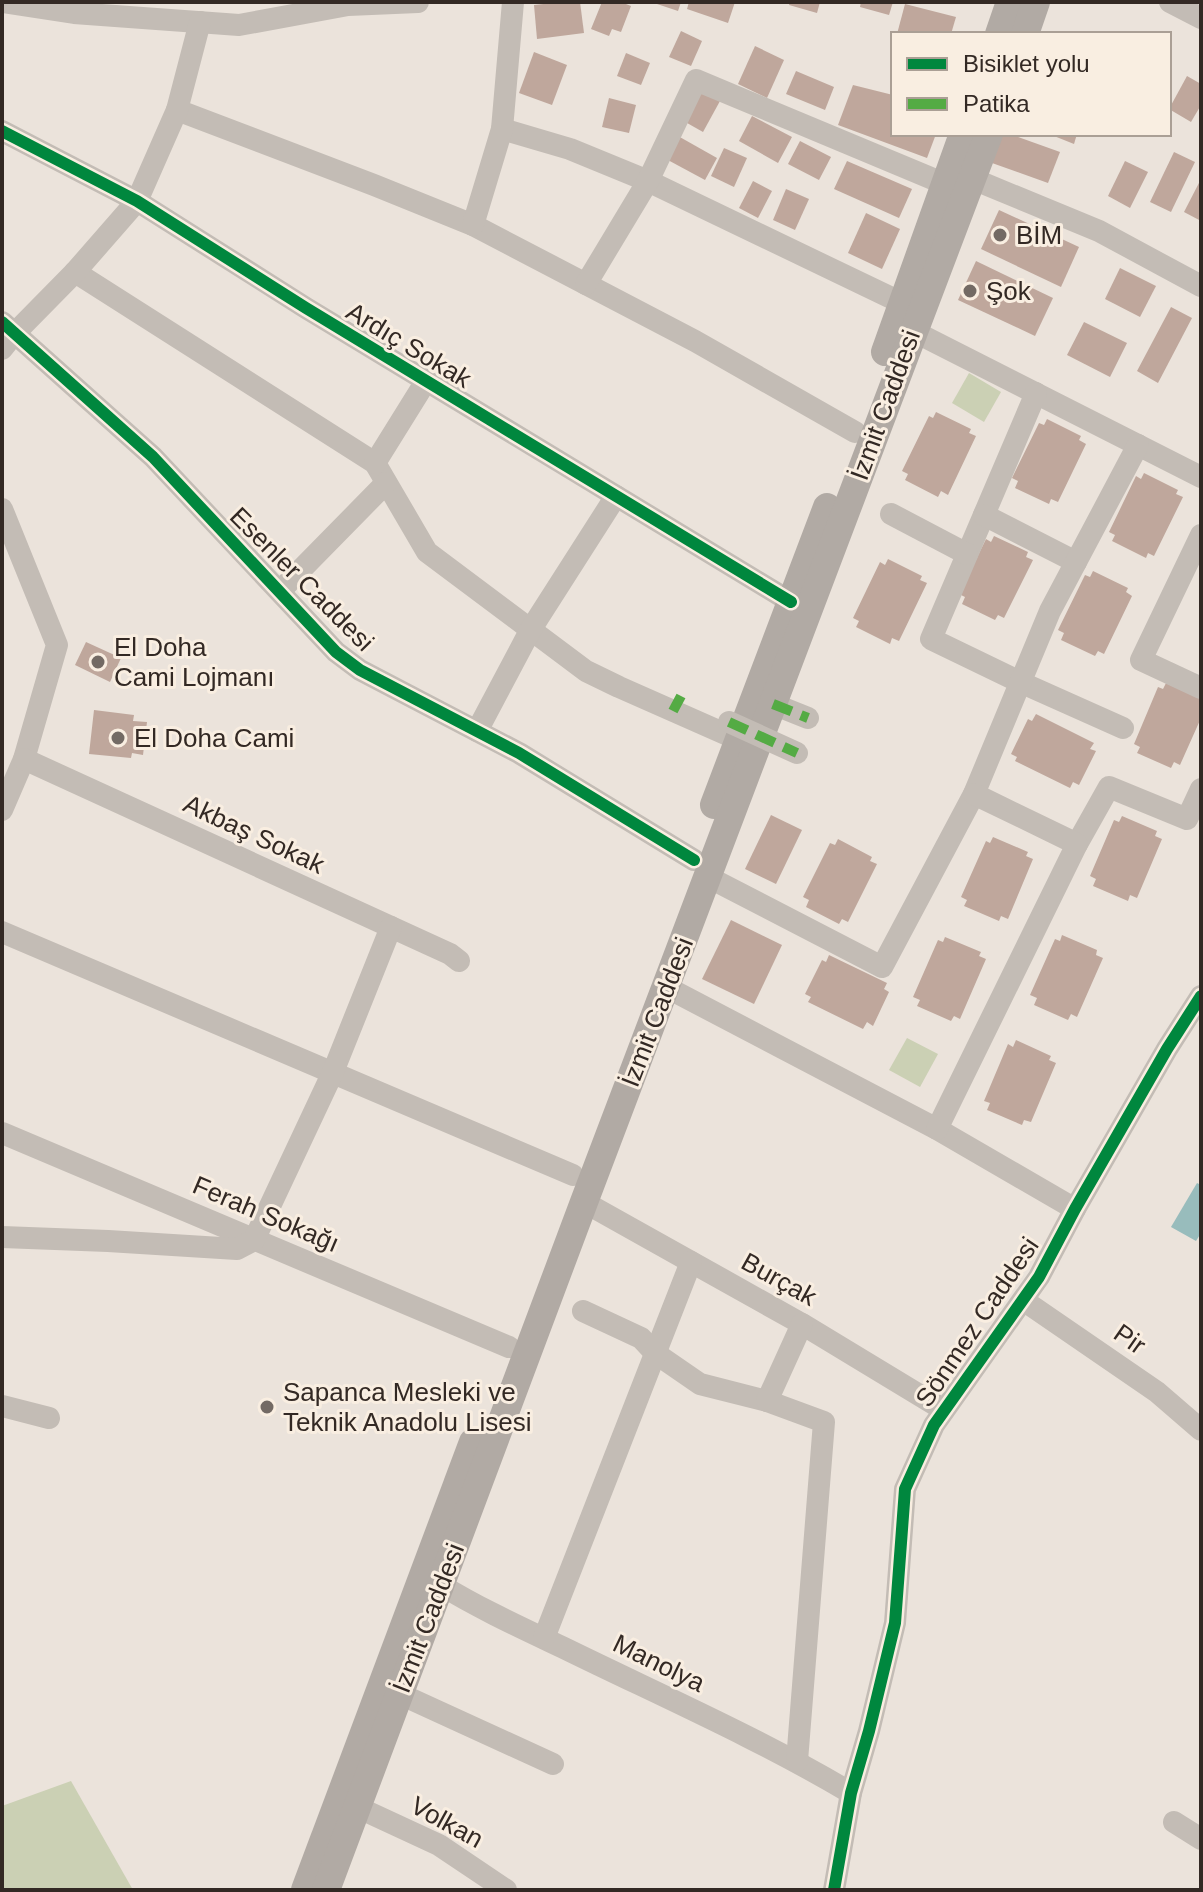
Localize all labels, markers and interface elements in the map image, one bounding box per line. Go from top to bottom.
legend [891,32,1171,136]
text: Bisiklet yolu [963,50,1090,77]
text: Patika [963,90,1030,117]
place label: BİM [1016,220,1062,250]
marker: BİM [991,226,1009,244]
place label: Şok [986,276,1032,306]
marker: Şok [961,282,979,300]
street label: Ardıç Sokak [341,296,478,394]
street label: İzmit Caddesi [844,326,926,484]
street label: Esenler Caddesi [224,501,380,657]
place label: El Doha Cami Lojmanı [114,632,274,692]
marker: El Doha Cami Lojmanı [89,653,107,671]
place label: El Doha Cami [134,723,294,753]
marker: El Doha Cami [109,729,127,747]
street label: Akbaş Sokak [179,788,330,880]
street label: İzmit Caddesi [615,933,699,1091]
street label: Ferah Sokağı [188,1170,344,1258]
street label: Sönmez Caddesi [909,1232,1045,1412]
street label: Burçak [736,1246,823,1312]
street label: Pir [1108,1318,1152,1361]
place label: Sapanca Mesleki ve Teknik Anadolu Lisesi [283,1377,532,1437]
marker: Sapanca Mesleki ve Teknik Anadolu Lisesi [258,1398,276,1416]
street label: İzmit Caddesi [386,1539,470,1697]
street label: Manolya [608,1628,710,1698]
street label: Volkan [406,1790,488,1854]

